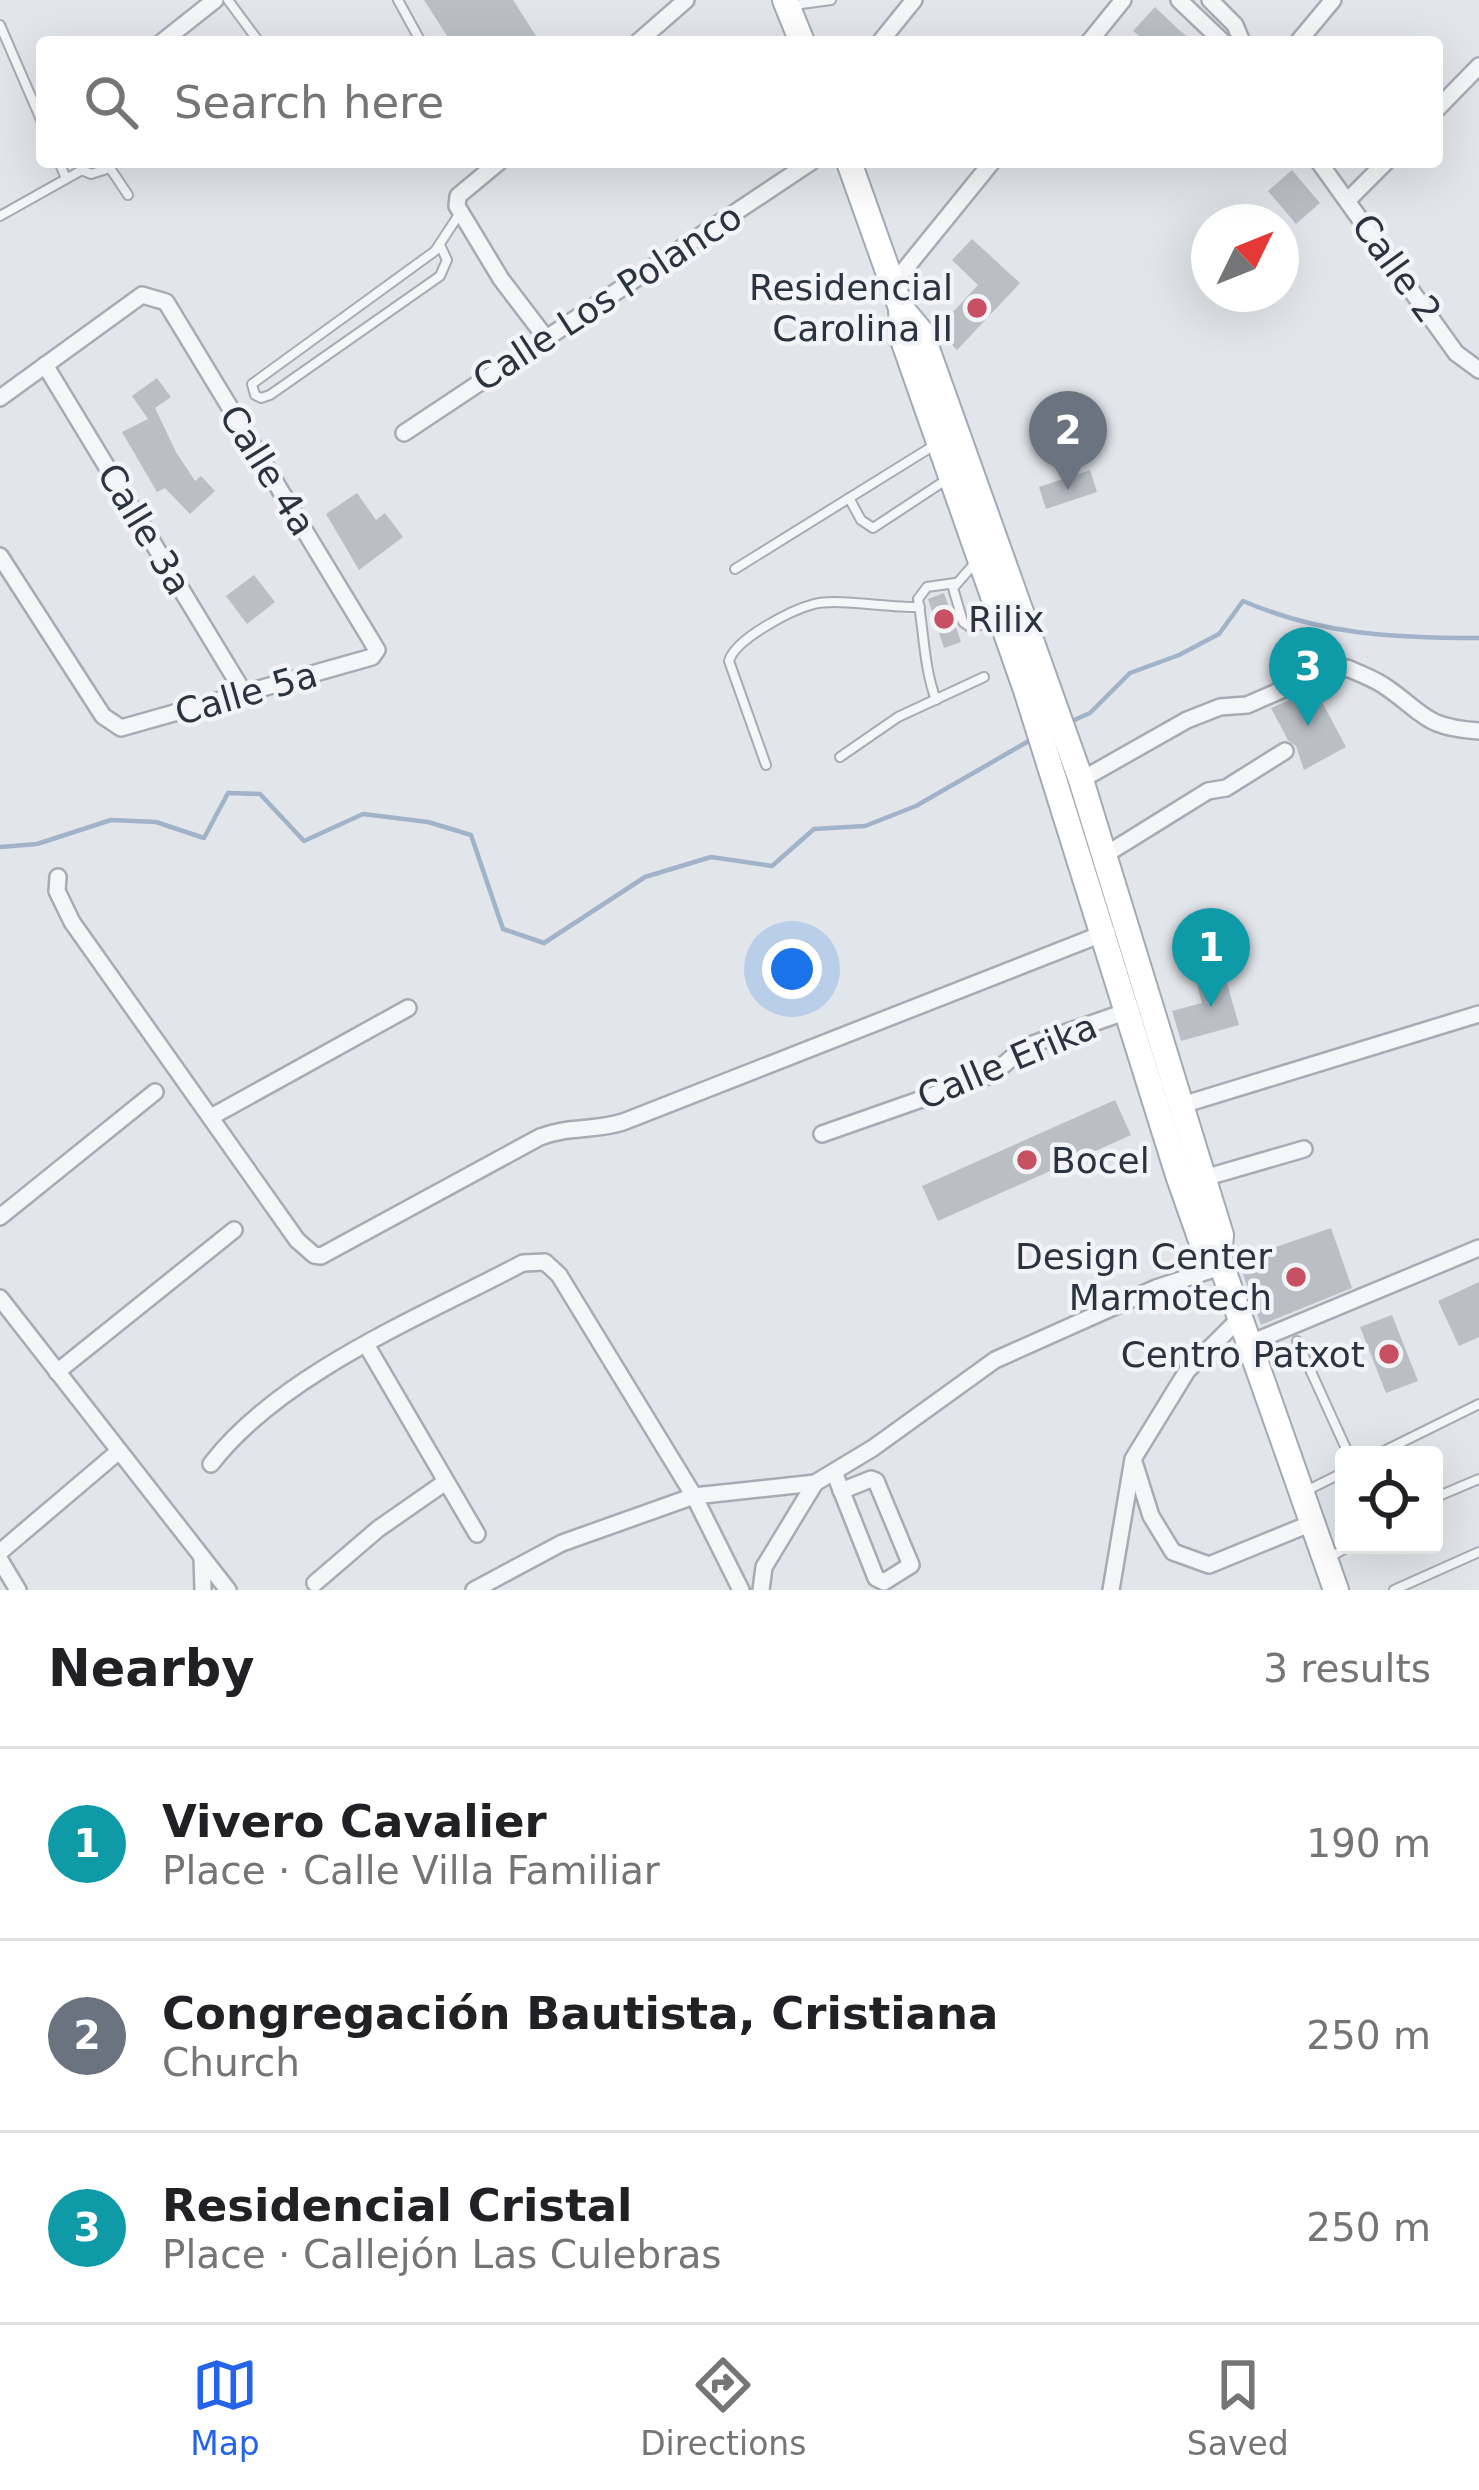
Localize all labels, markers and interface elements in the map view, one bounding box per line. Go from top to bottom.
search box [36,36,1443,168]
icon: search [78,69,144,135]
text: Search here [174,76,444,129]
street label: Calle Los Polanco [465,195,749,399]
north arrow [1191,204,1299,312]
street label: Calle 2 [1344,206,1450,330]
place label: Residencial Carolina II [749,267,953,349]
marker: Residencial Carolina II [964,295,990,321]
pin: 2 [1029,391,1107,490]
street label: Calle 4a [212,398,324,543]
street label: Calle 3a [89,456,200,602]
place label: Rilix [968,599,1044,640]
marker: Rilix [931,606,957,632]
pin: 3 [1269,627,1347,726]
street label: Calle 5a [170,654,322,733]
pin: 1 [1172,908,1250,1007]
your location [762,939,822,999]
street label: Calle Erika [911,1005,1103,1118]
place label: Bocel [1051,1140,1150,1181]
marker: Bocel [1014,1147,1040,1173]
place label: Design Center Marmotech [1015,1236,1272,1318]
marker: Design Center Marmotech [1283,1264,1309,1290]
place label: Centro Patxot [1121,1334,1365,1375]
marker: Centro Patxot [1376,1341,1402,1367]
map controls [1335,1446,1443,1554]
button: locate [1335,1446,1443,1554]
text: Nearby [48,1639,255,1698]
text: 3 results [1263,1646,1431,1691]
text: Vivero Cavalier [162,1795,547,1848]
text: 1 [73,1821,101,1866]
text: 190 m [1306,1821,1431,1866]
text: Place · Calle Villa Familiar [162,1848,660,1893]
text: Congregación Bautista, Cristiana [162,1987,998,2040]
text: 2 [73,2013,101,2058]
text: 250 m [1306,2013,1431,2058]
text: Church [162,2040,300,2085]
text: Residencial Cristal [162,2179,632,2232]
text: 3 [73,2205,101,2250]
text: 250 m [1306,2205,1431,2250]
text: Place · Callejón Las Culebras [162,2232,722,2277]
tab: Map [190,2352,260,2463]
tab: Directions [640,2352,806,2463]
tab: Saved [1187,2352,1289,2463]

